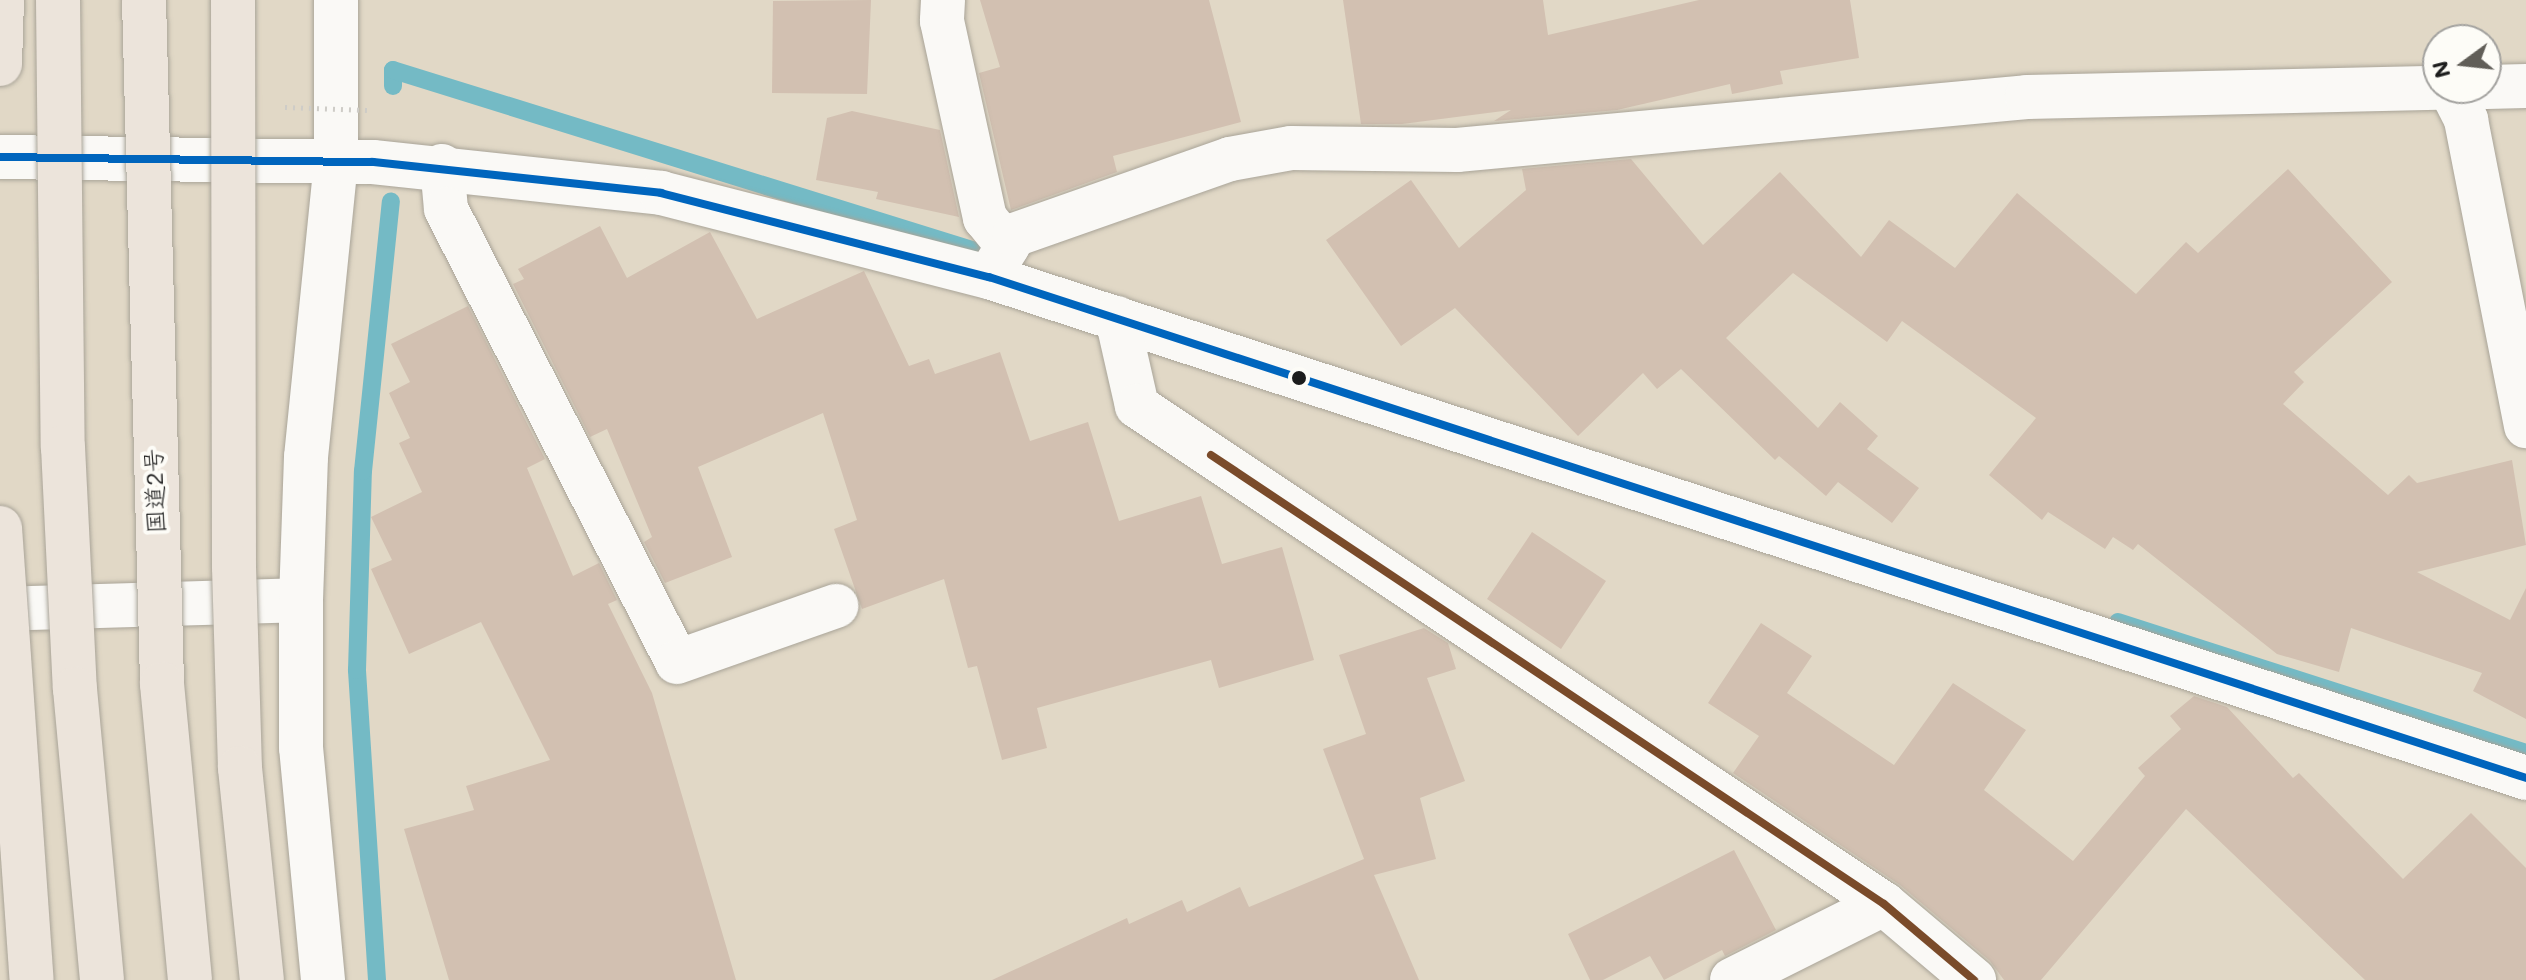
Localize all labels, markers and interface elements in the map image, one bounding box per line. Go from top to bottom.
north arrow [2422,24,2502,104]
text: N [2424,58,2456,82]
unlabelled marker [1291,370,1307,386]
street label: 国道2号 [138,448,170,534]

